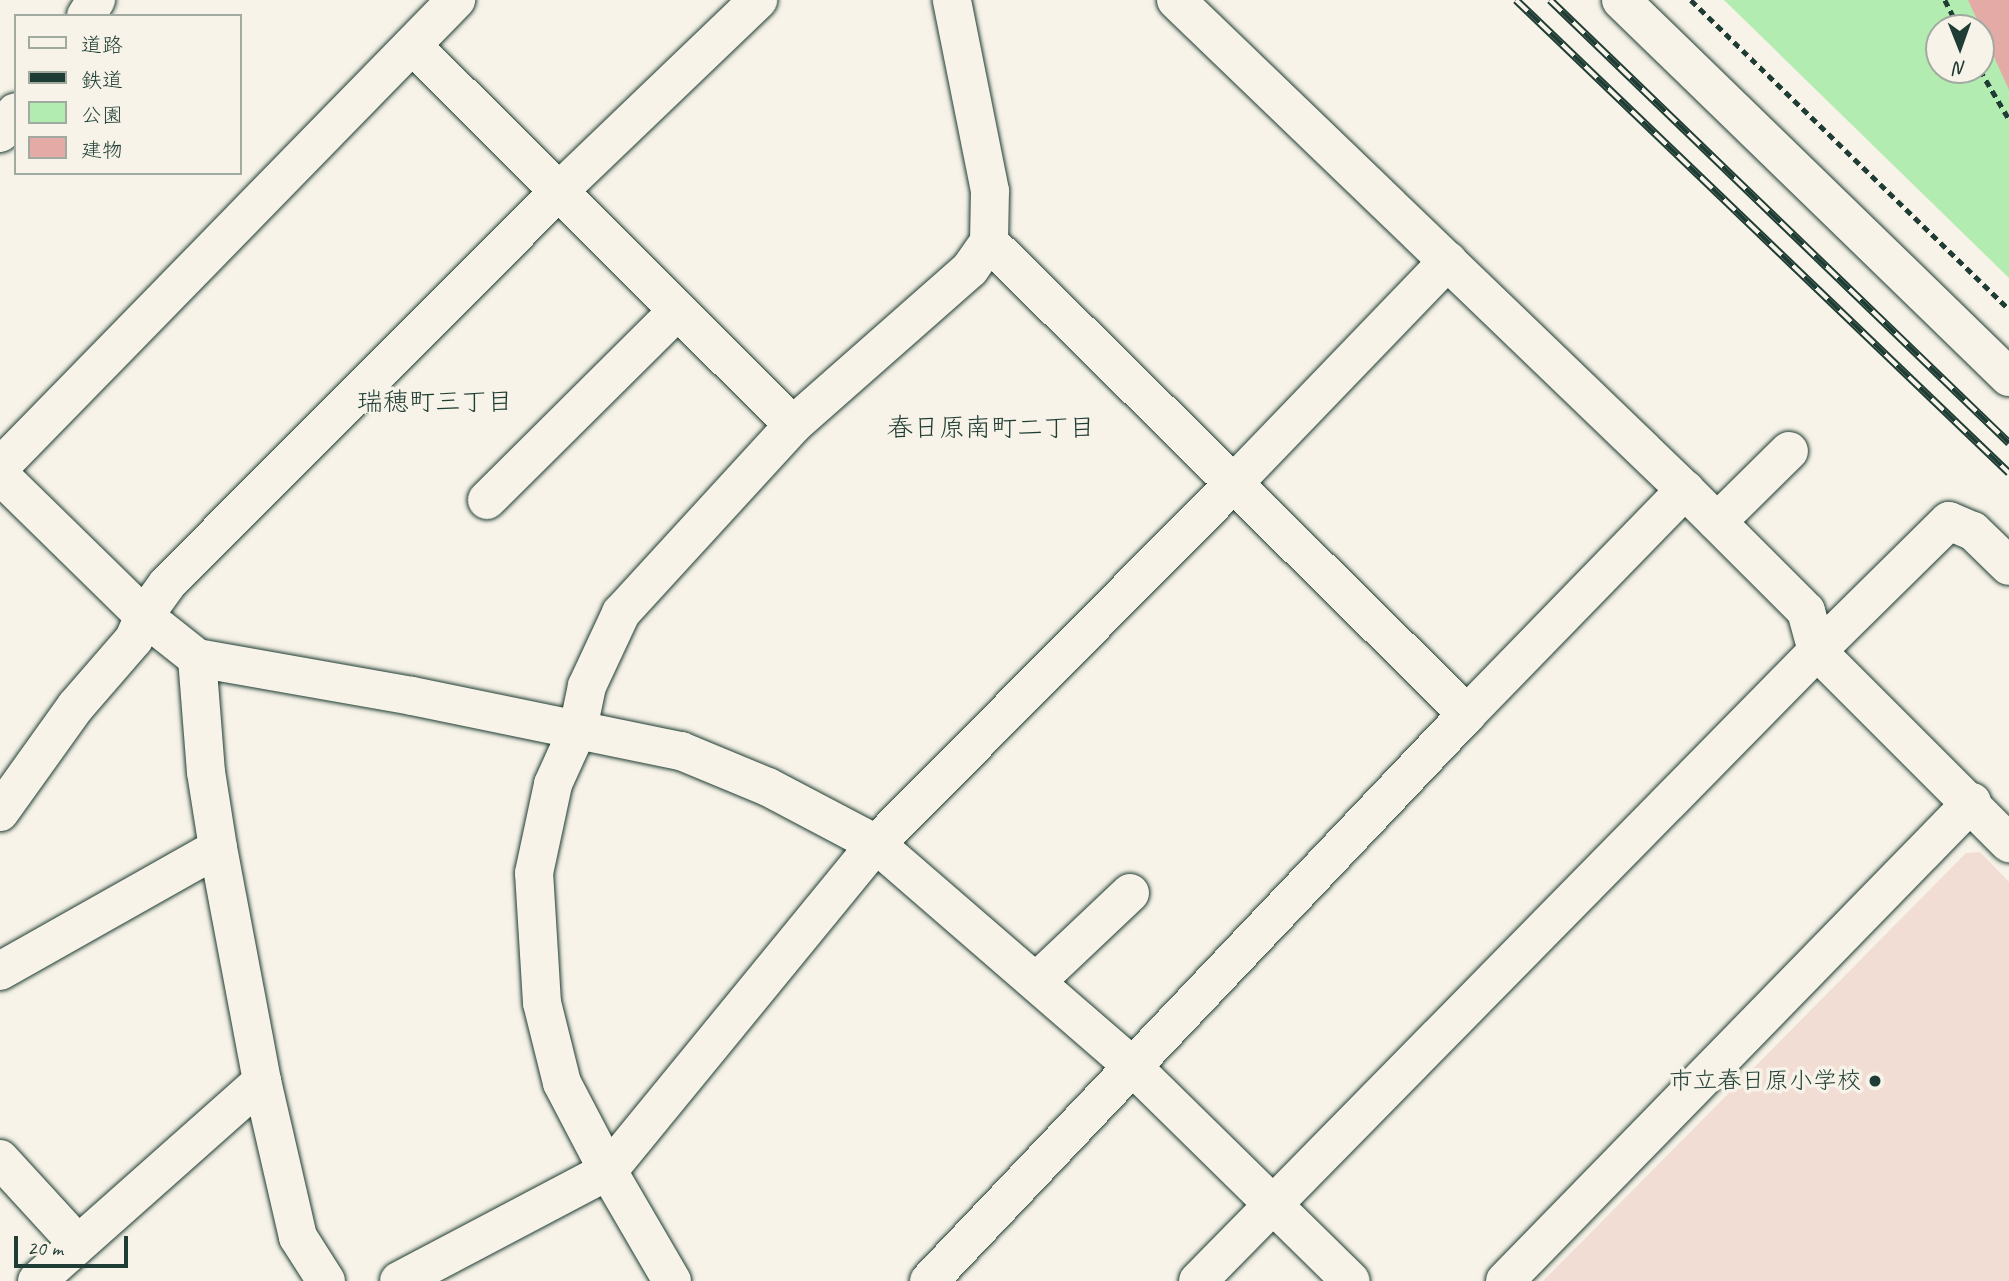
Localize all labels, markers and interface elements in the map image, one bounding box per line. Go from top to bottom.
legend [14,14,242,175]
north arrow [1925,14,1995,84]
text: 道路 [81,32,123,58]
text: N [1954,56,1966,80]
text: 鉄道 [81,67,123,93]
text: 公園 [81,102,123,128]
text: 建物 [81,137,123,163]
district label: 瑞穂町三丁目 [357,386,513,418]
district label: 春日原南町二丁目 [887,412,1095,444]
place label: 市立春日原小学校 [1669,1067,1861,1095]
marker: 市立春日原小学校 [1867,1073,1883,1089]
scale bar [18,1222,131,1266]
text: 20 m [27,1235,63,1261]

